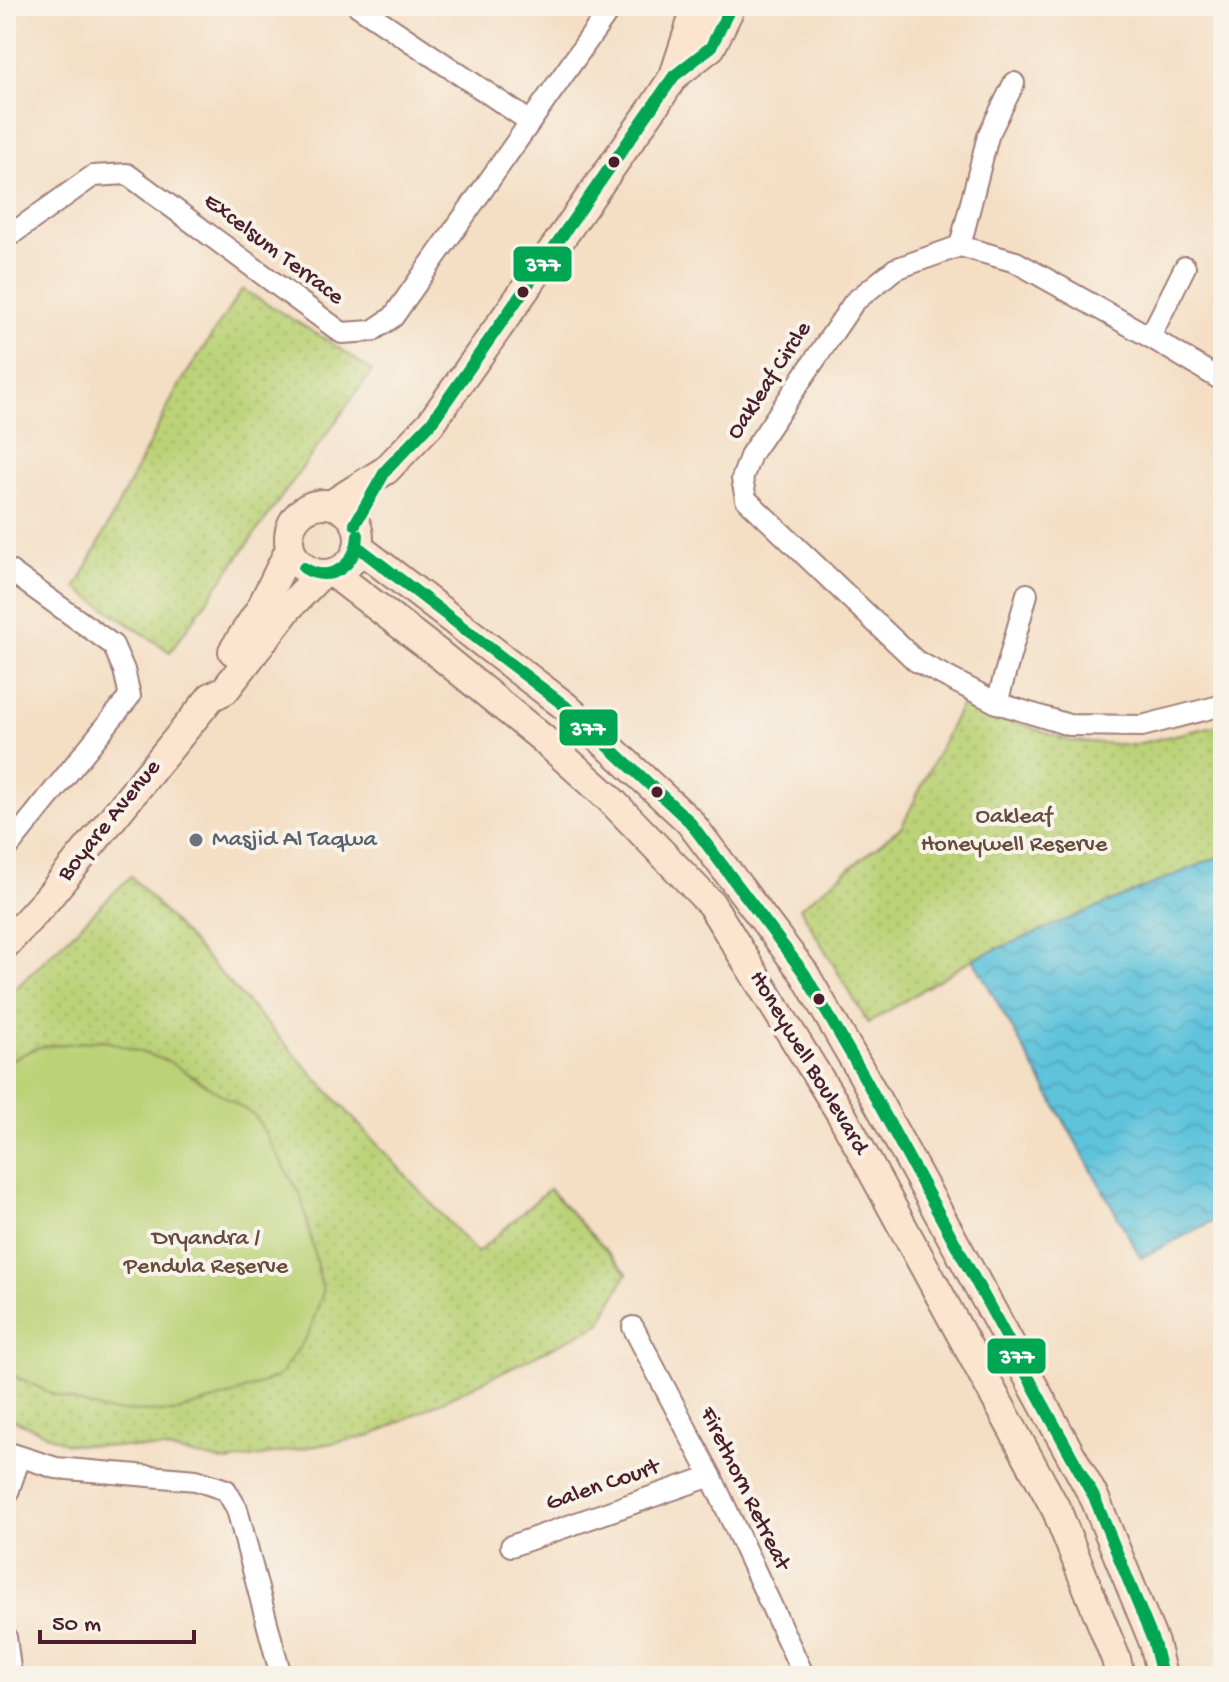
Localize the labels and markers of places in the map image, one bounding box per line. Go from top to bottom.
unlabelled marker [606,154,622,170]
unlabelled marker [515,284,531,300]
unlabelled marker [649,784,665,800]
place label: Masjid Al Taqwa [212,826,377,855]
marker: Masjid Al Taqwa [187,831,205,849]
unlabelled marker [811,991,827,1007]

